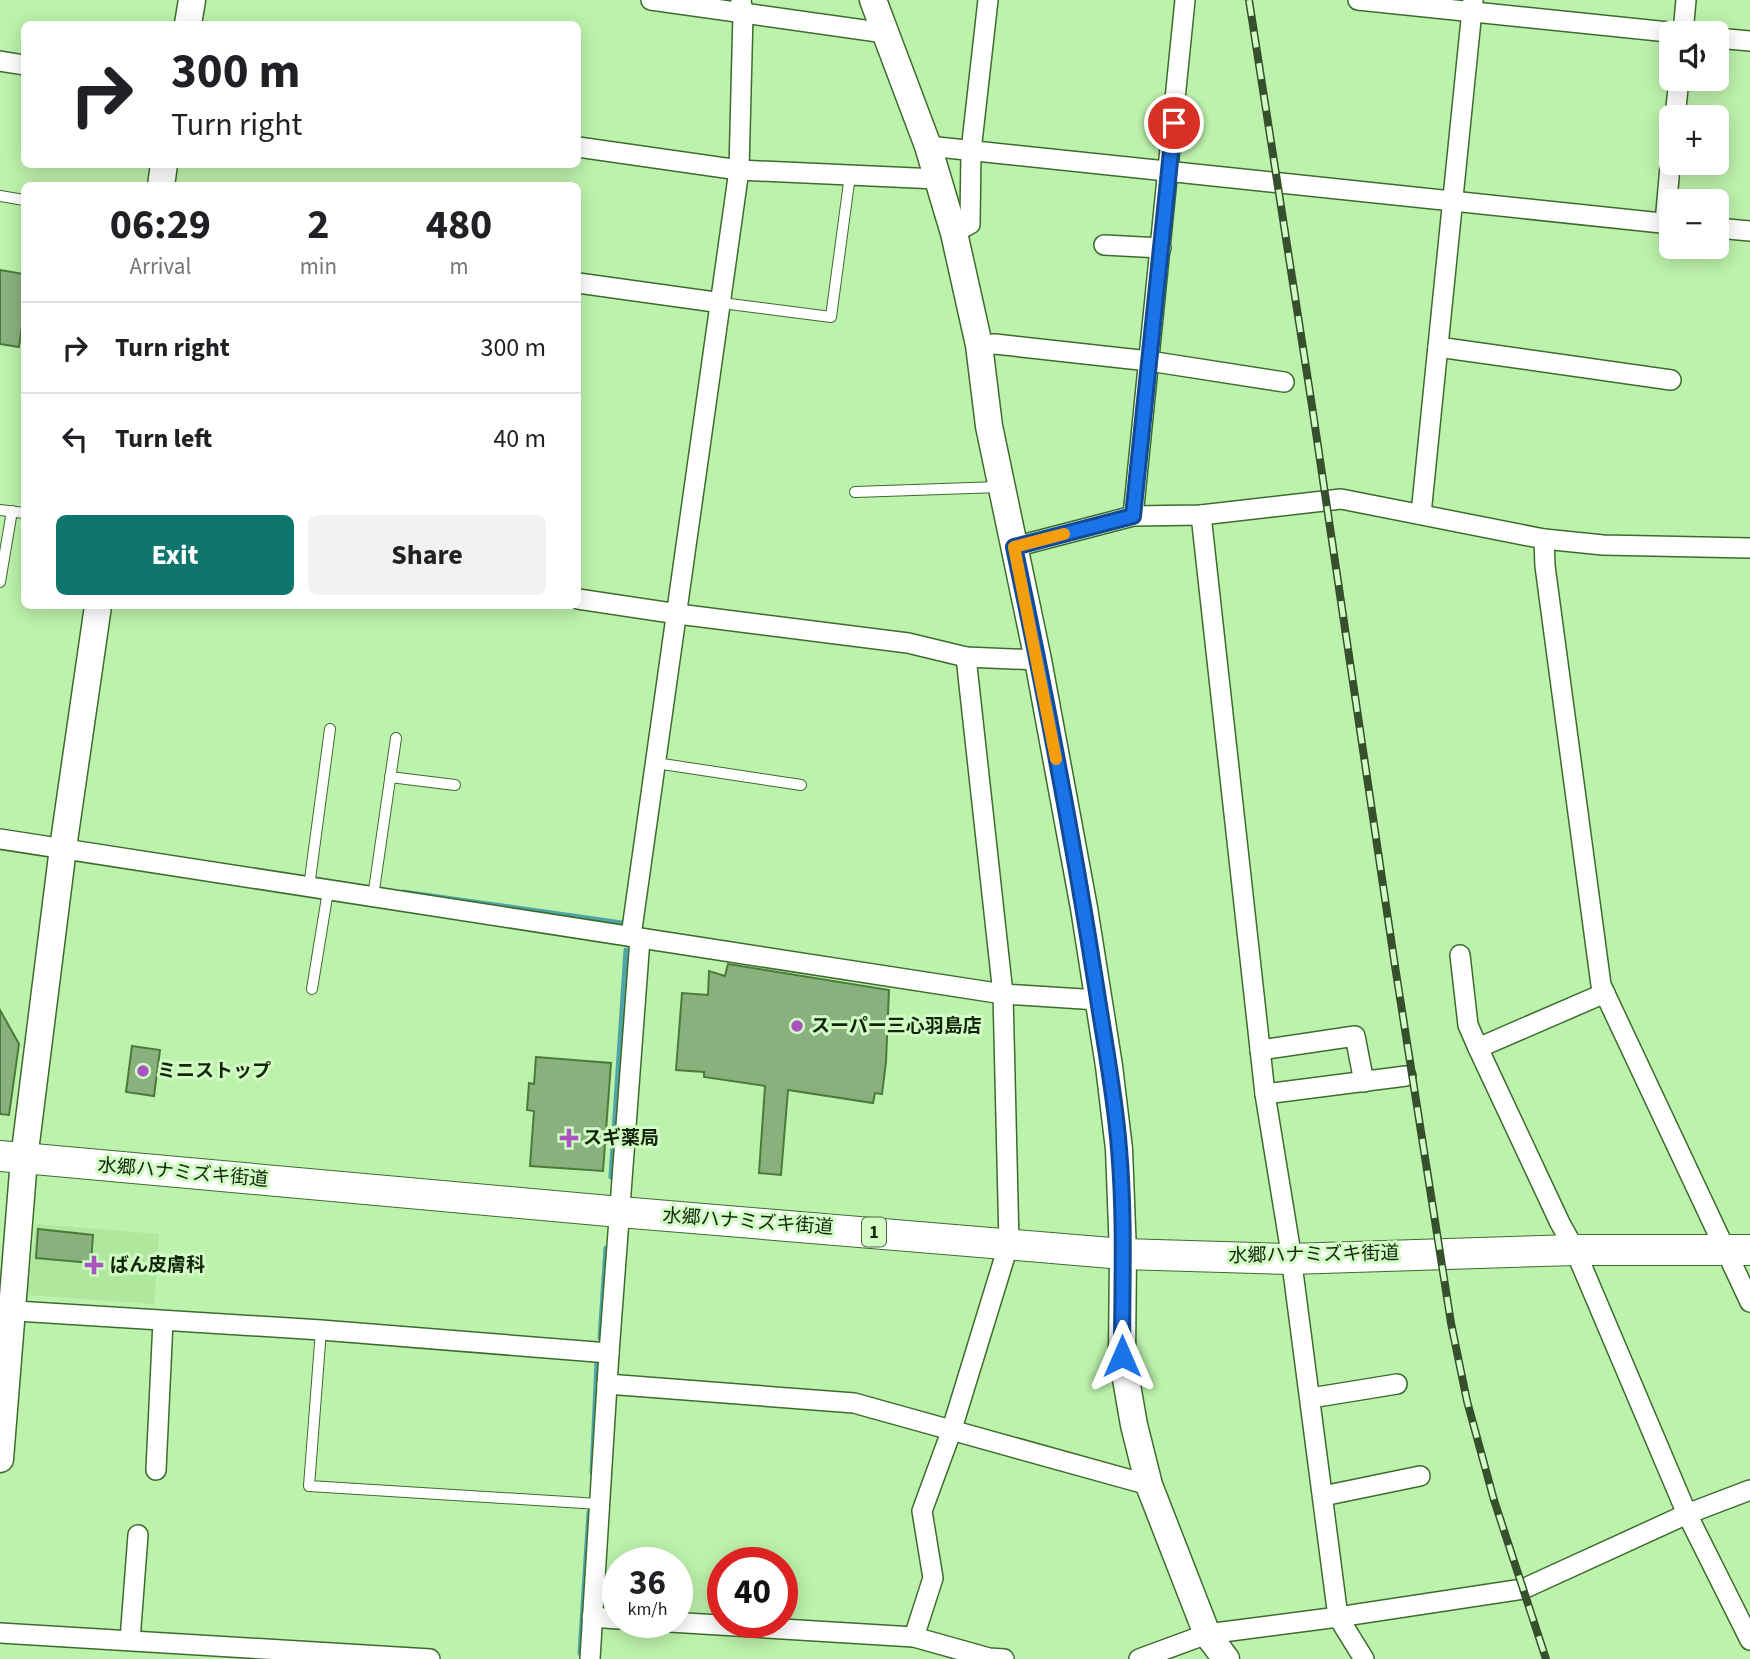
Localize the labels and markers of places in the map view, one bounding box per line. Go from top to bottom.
pin [1144,93,1204,153]
place label: スーパー三心羽島店 [811,1013,982,1040]
marker: スーパー三心羽島店 [789,1018,805,1034]
place label: ミニストップ [157,1058,271,1085]
marker: ミニストップ [135,1063,151,1079]
place label: スギ薬局 [583,1125,659,1152]
marker: スギ薬局 [561,1130,577,1146]
place label: ばん皮膚科 [110,1252,205,1279]
marker: ばん皮膚科 [84,1255,104,1275]

